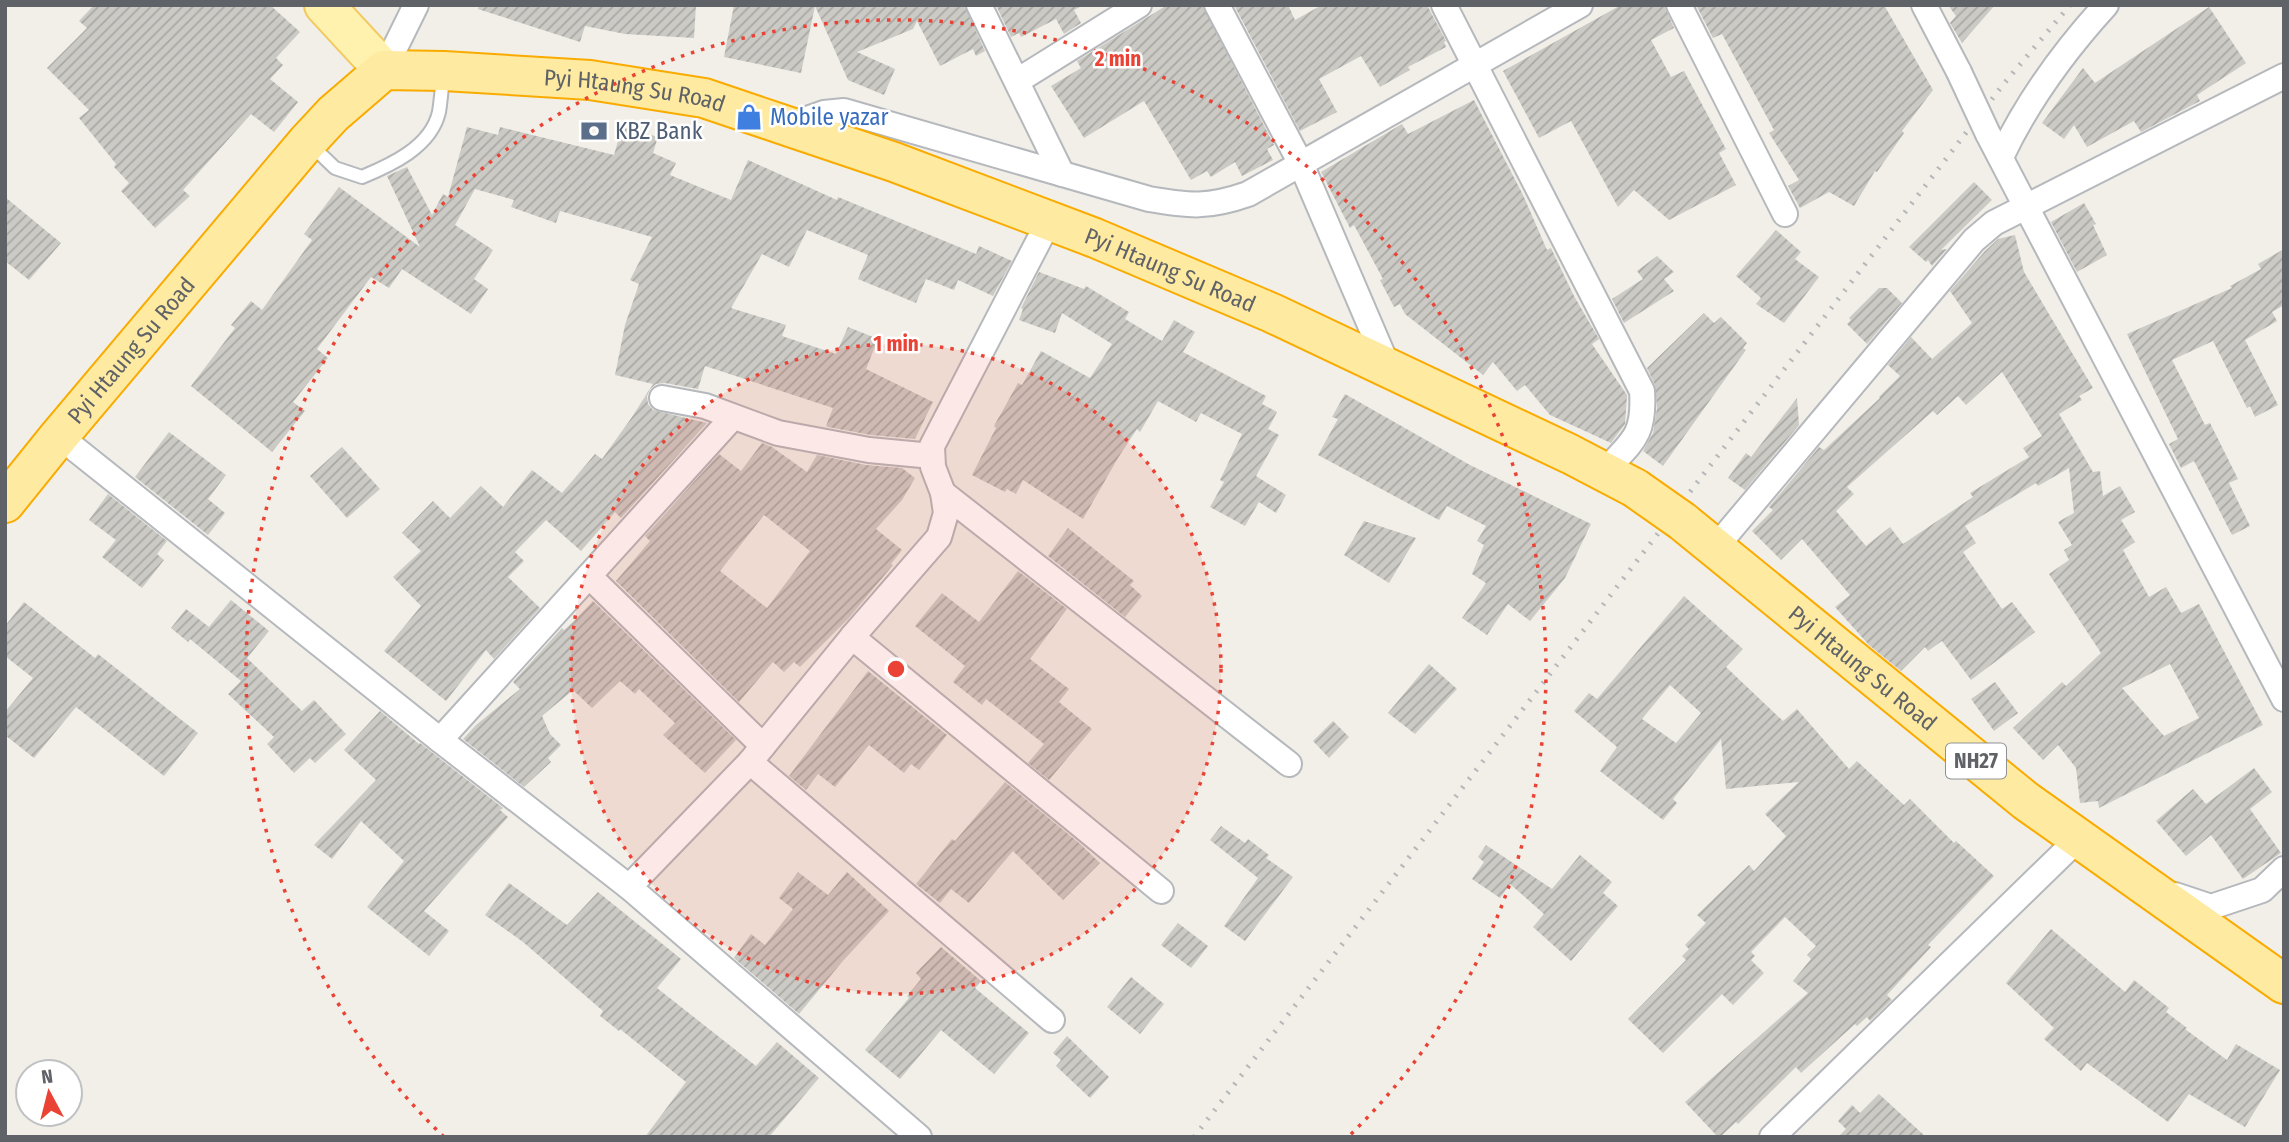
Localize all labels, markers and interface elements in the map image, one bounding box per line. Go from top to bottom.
text: 2 min [1094,46,1141,72]
street label: Pyi Htaung Su Road [543,63,729,118]
shop icon: Mobile yazar [734,102,764,132]
place label: Mobile yazar [770,103,889,131]
bank icon: KBZ Bank [579,116,609,146]
place label: KBZ Bank [615,117,703,145]
street label: Pyi Htaung Su Road [1081,221,1260,318]
street label: Pyi Htaung Su Road [61,271,201,429]
text: 1 min [873,331,919,357]
street label: Pyi Htaung Su Road [1783,599,1943,737]
centre of rings [884,657,908,681]
road number: NH27 [1946,744,2006,778]
north arrow [14,1058,84,1128]
text: N [40,1065,54,1089]

